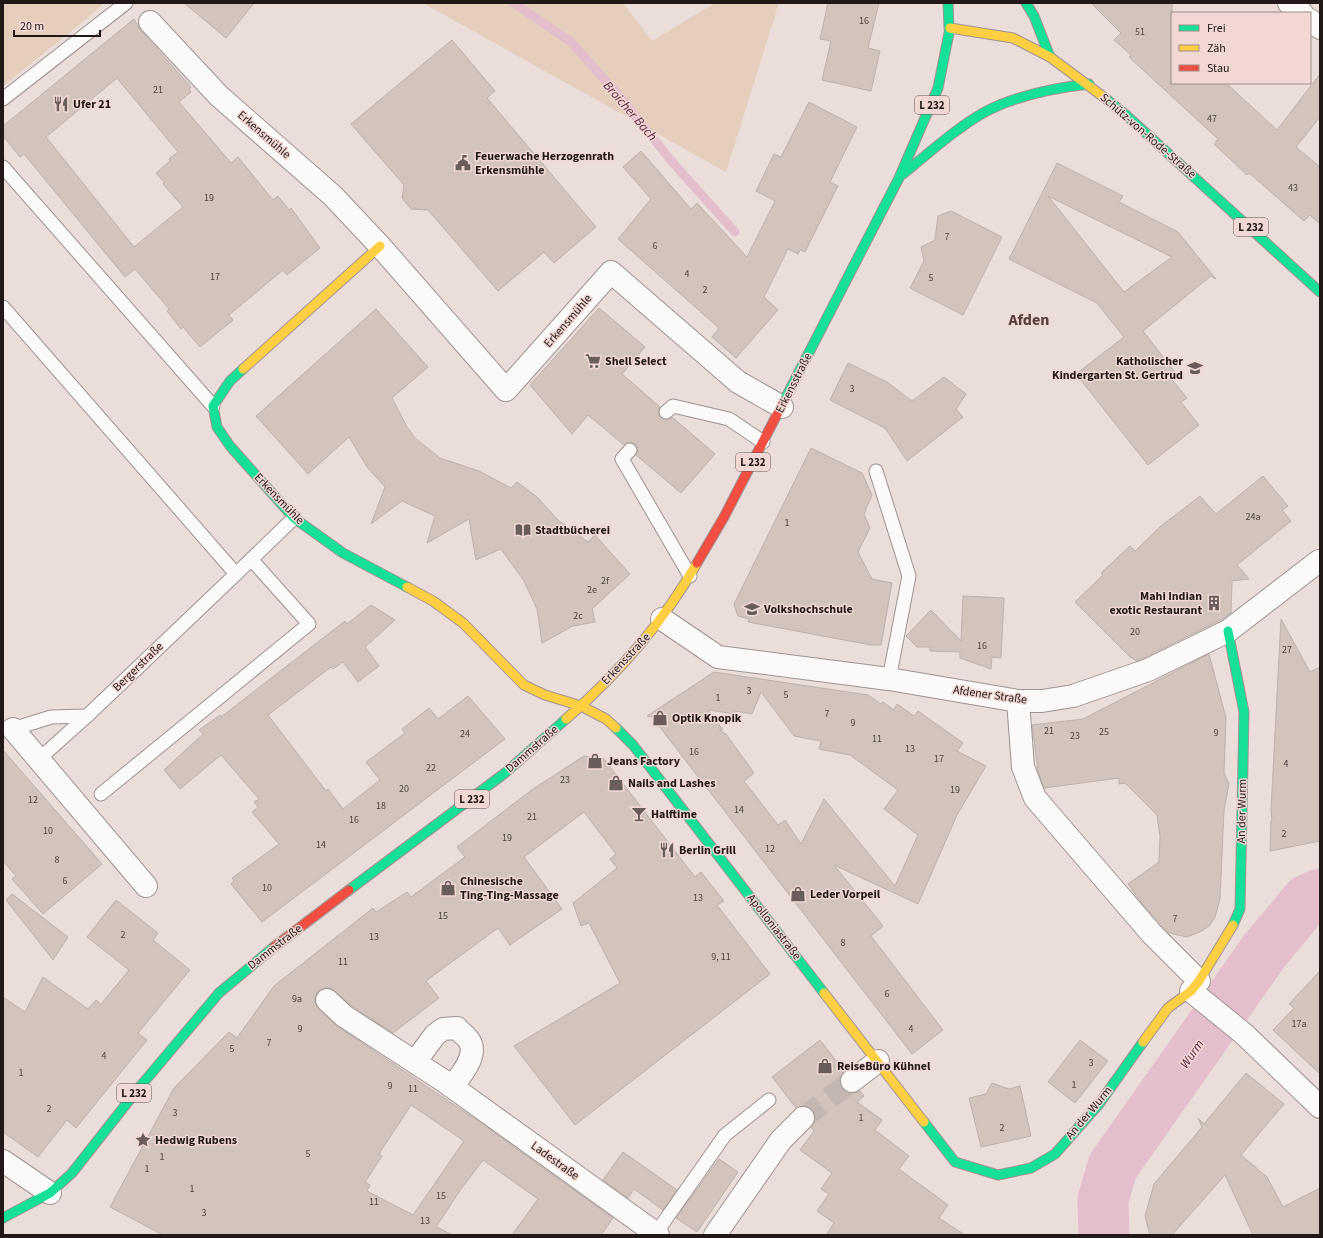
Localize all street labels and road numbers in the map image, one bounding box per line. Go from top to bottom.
street label: Schütz-von-Rode-Straße [1096,89,1200,183]
road number: L 232 [915,96,949,114]
street label: Erkensmühle [234,107,294,163]
road number: L 232 [1234,218,1268,236]
street label: Erkensmühle [540,291,596,351]
street label: Erkensstraße [772,350,816,416]
road number: L 232 [736,453,770,471]
street label: Erkensmühle [250,469,308,529]
street label: Erkensstraße [597,629,655,689]
street label: Bergerstraße [109,638,167,696]
street label: Afdener Straße [952,681,1028,709]
street label: Dammstraße [502,721,562,777]
street label: An der Wurm [1233,778,1251,844]
road number: L 232 [455,790,489,808]
street label: Apolloniastraße [743,890,805,964]
street label: Dammstraße [244,920,306,974]
street label: An der Wurm [1062,1083,1116,1143]
road number: L 232 [117,1084,151,1102]
street label: Ladestraße [527,1138,583,1184]

